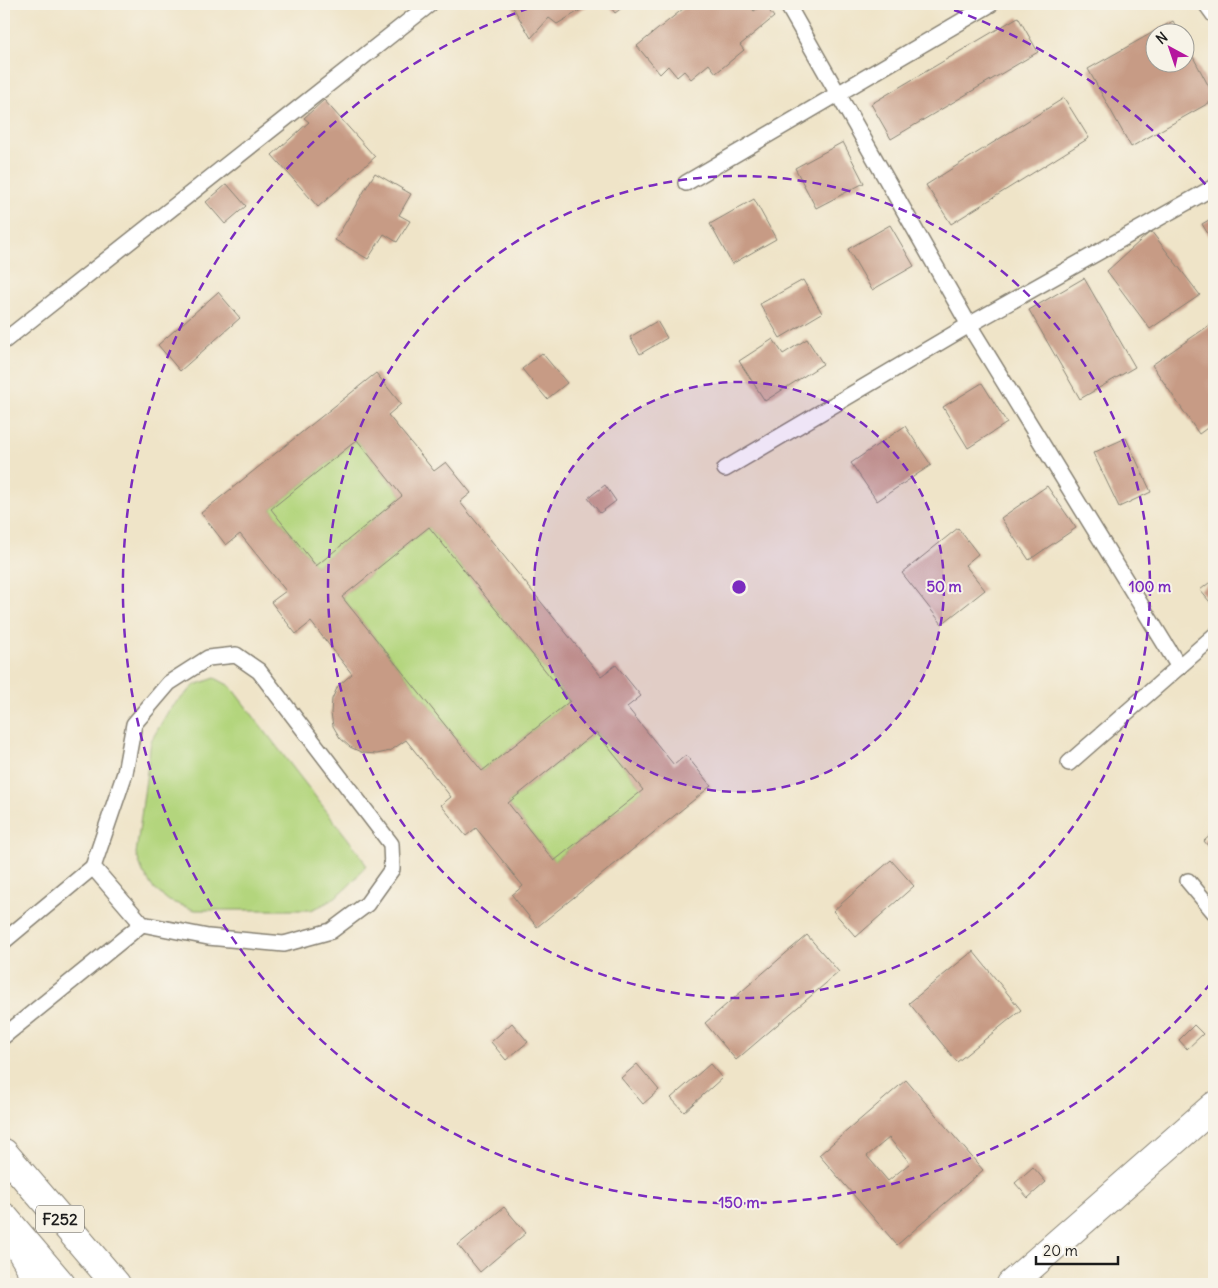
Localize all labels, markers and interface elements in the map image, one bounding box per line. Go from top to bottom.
north arrow [1146,22,1196,72]
text: N [1152,28,1171,48]
text: 50 m [926,577,962,596]
text: 100 m [1129,577,1171,596]
centre of rings [730,578,748,596]
text: 150 m [718,1193,760,1212]
road number: F252 [36,1206,84,1232]
scale bar [1036,1233,1118,1265]
text: 20 m [1043,1241,1078,1260]

